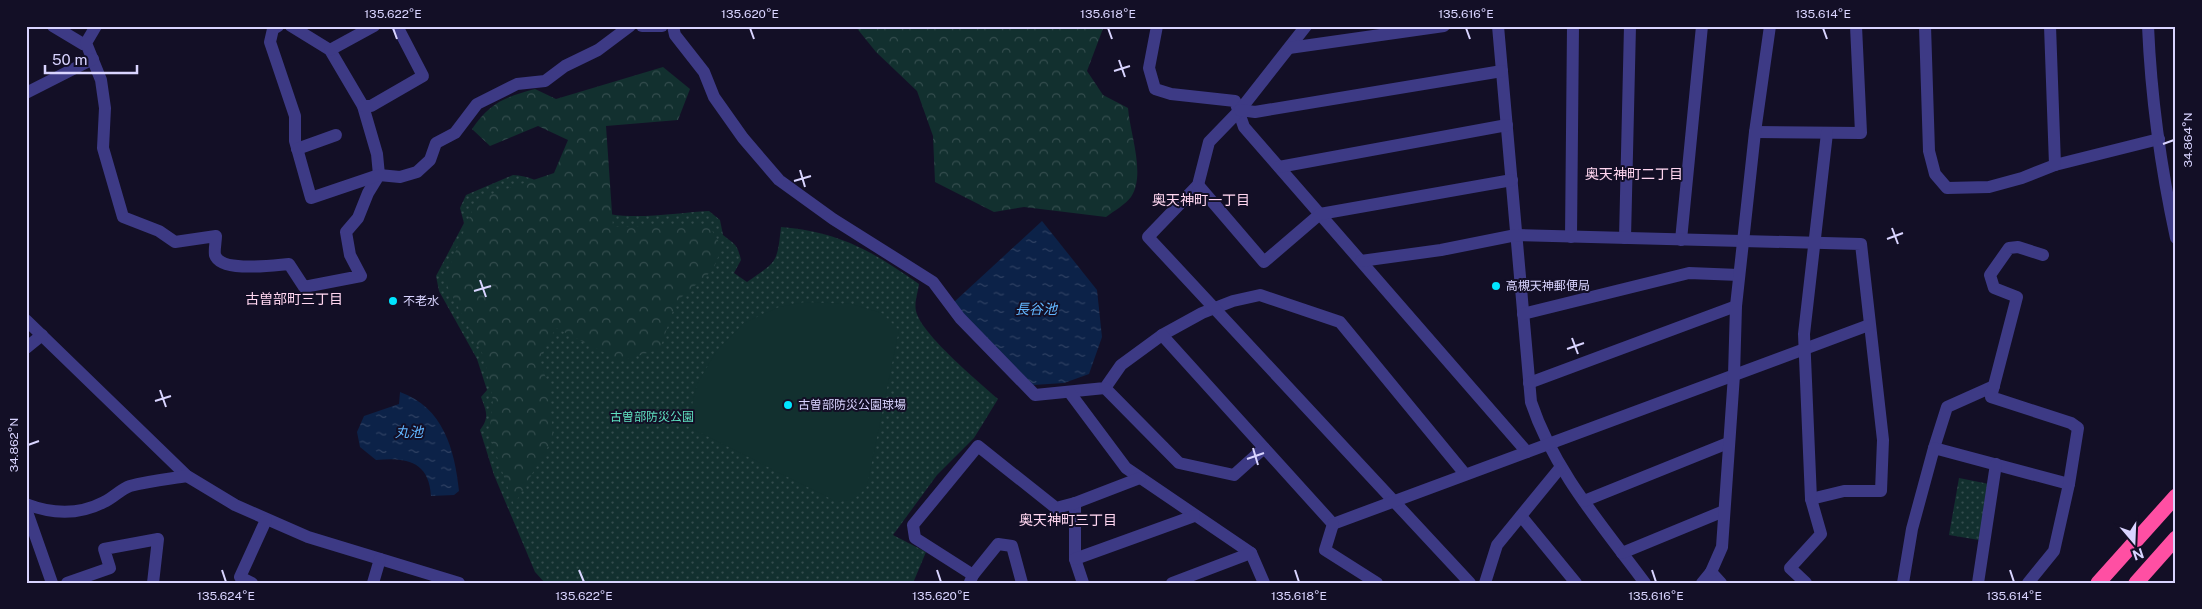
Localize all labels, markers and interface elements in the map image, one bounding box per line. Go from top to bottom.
text: 135.622°E [364,7,422,21]
text: 135.620°E [721,7,779,21]
text: 135.618°E [1080,7,1136,21]
text: 135.616°E [1438,7,1494,21]
text: 135.614°E [1795,7,1851,21]
scale bar [45,42,138,74]
text: 50 m [52,51,87,68]
text: 34.864°N [2181,112,2195,168]
district label: 奥天神町二丁目 [1585,166,1683,182]
district label: 奥天神町一丁目 [1152,192,1250,208]
place label: 高槻天神郵便局 [1506,279,1590,293]
marker: 高槻天神郵便局 [1490,280,1502,292]
district label: 古曽部町三丁目 [245,291,343,307]
place label: 不老水 [403,294,439,308]
marker: 不老水 [387,295,399,307]
water label: 長谷池 [1015,301,1059,317]
place label: 古曽部防災公園球場 [798,398,906,412]
marker: 古曽部防災公園球場 [782,399,794,411]
park label: 古曽部防災公園 [610,410,694,424]
text: 34.862°N [7,418,21,472]
water label: 丸池 [395,424,425,440]
district label: 奥天神町三丁目 [1019,512,1117,528]
north arrow [2110,516,2160,566]
text: N [2130,545,2146,564]
text: 135.624°E [197,589,255,603]
text: 135.622°E [555,589,613,603]
text: 135.620°E [912,589,970,603]
text: 135.618°E [1271,589,1327,603]
text: 135.616°E [1628,589,1684,603]
text: 135.614°E [1986,589,2042,603]

